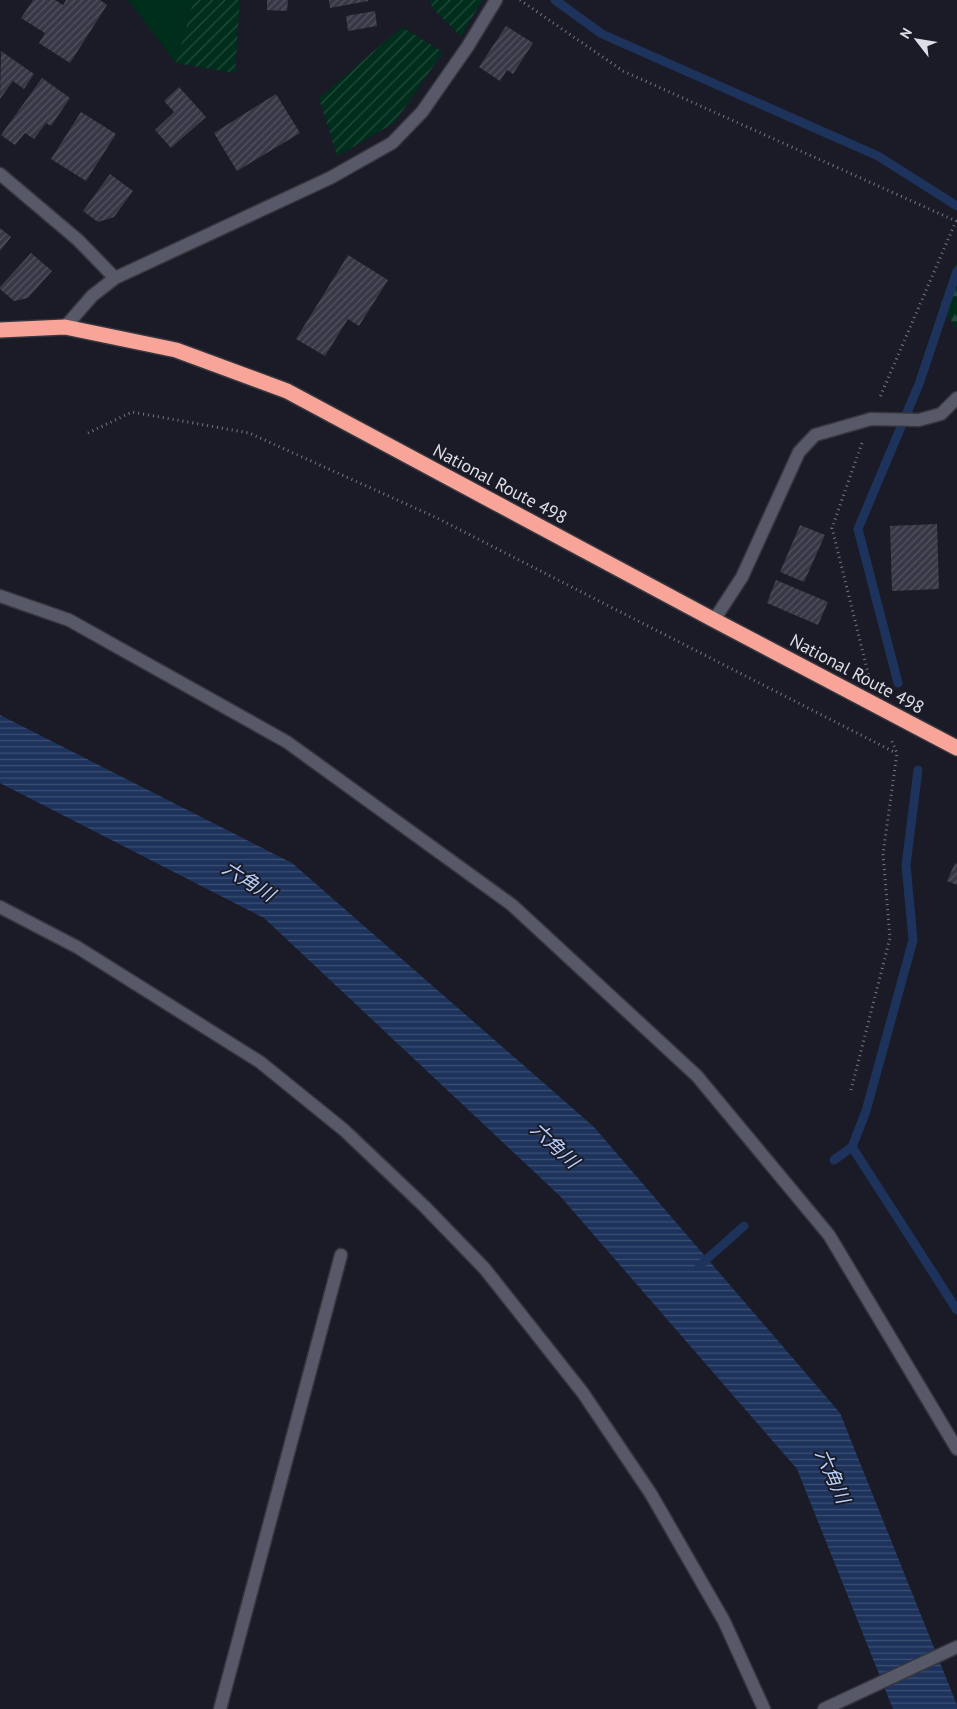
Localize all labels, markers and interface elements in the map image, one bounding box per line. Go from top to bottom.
north arrow [892,15,942,65]
text: N [896,25,916,42]
street label: National Route 498 [429,438,571,529]
street label: National Route 498 [786,628,928,719]
water label: 六角川 [218,856,281,907]
water label: 六角川 [526,1117,585,1175]
water label: 六角川 [810,1445,856,1509]

